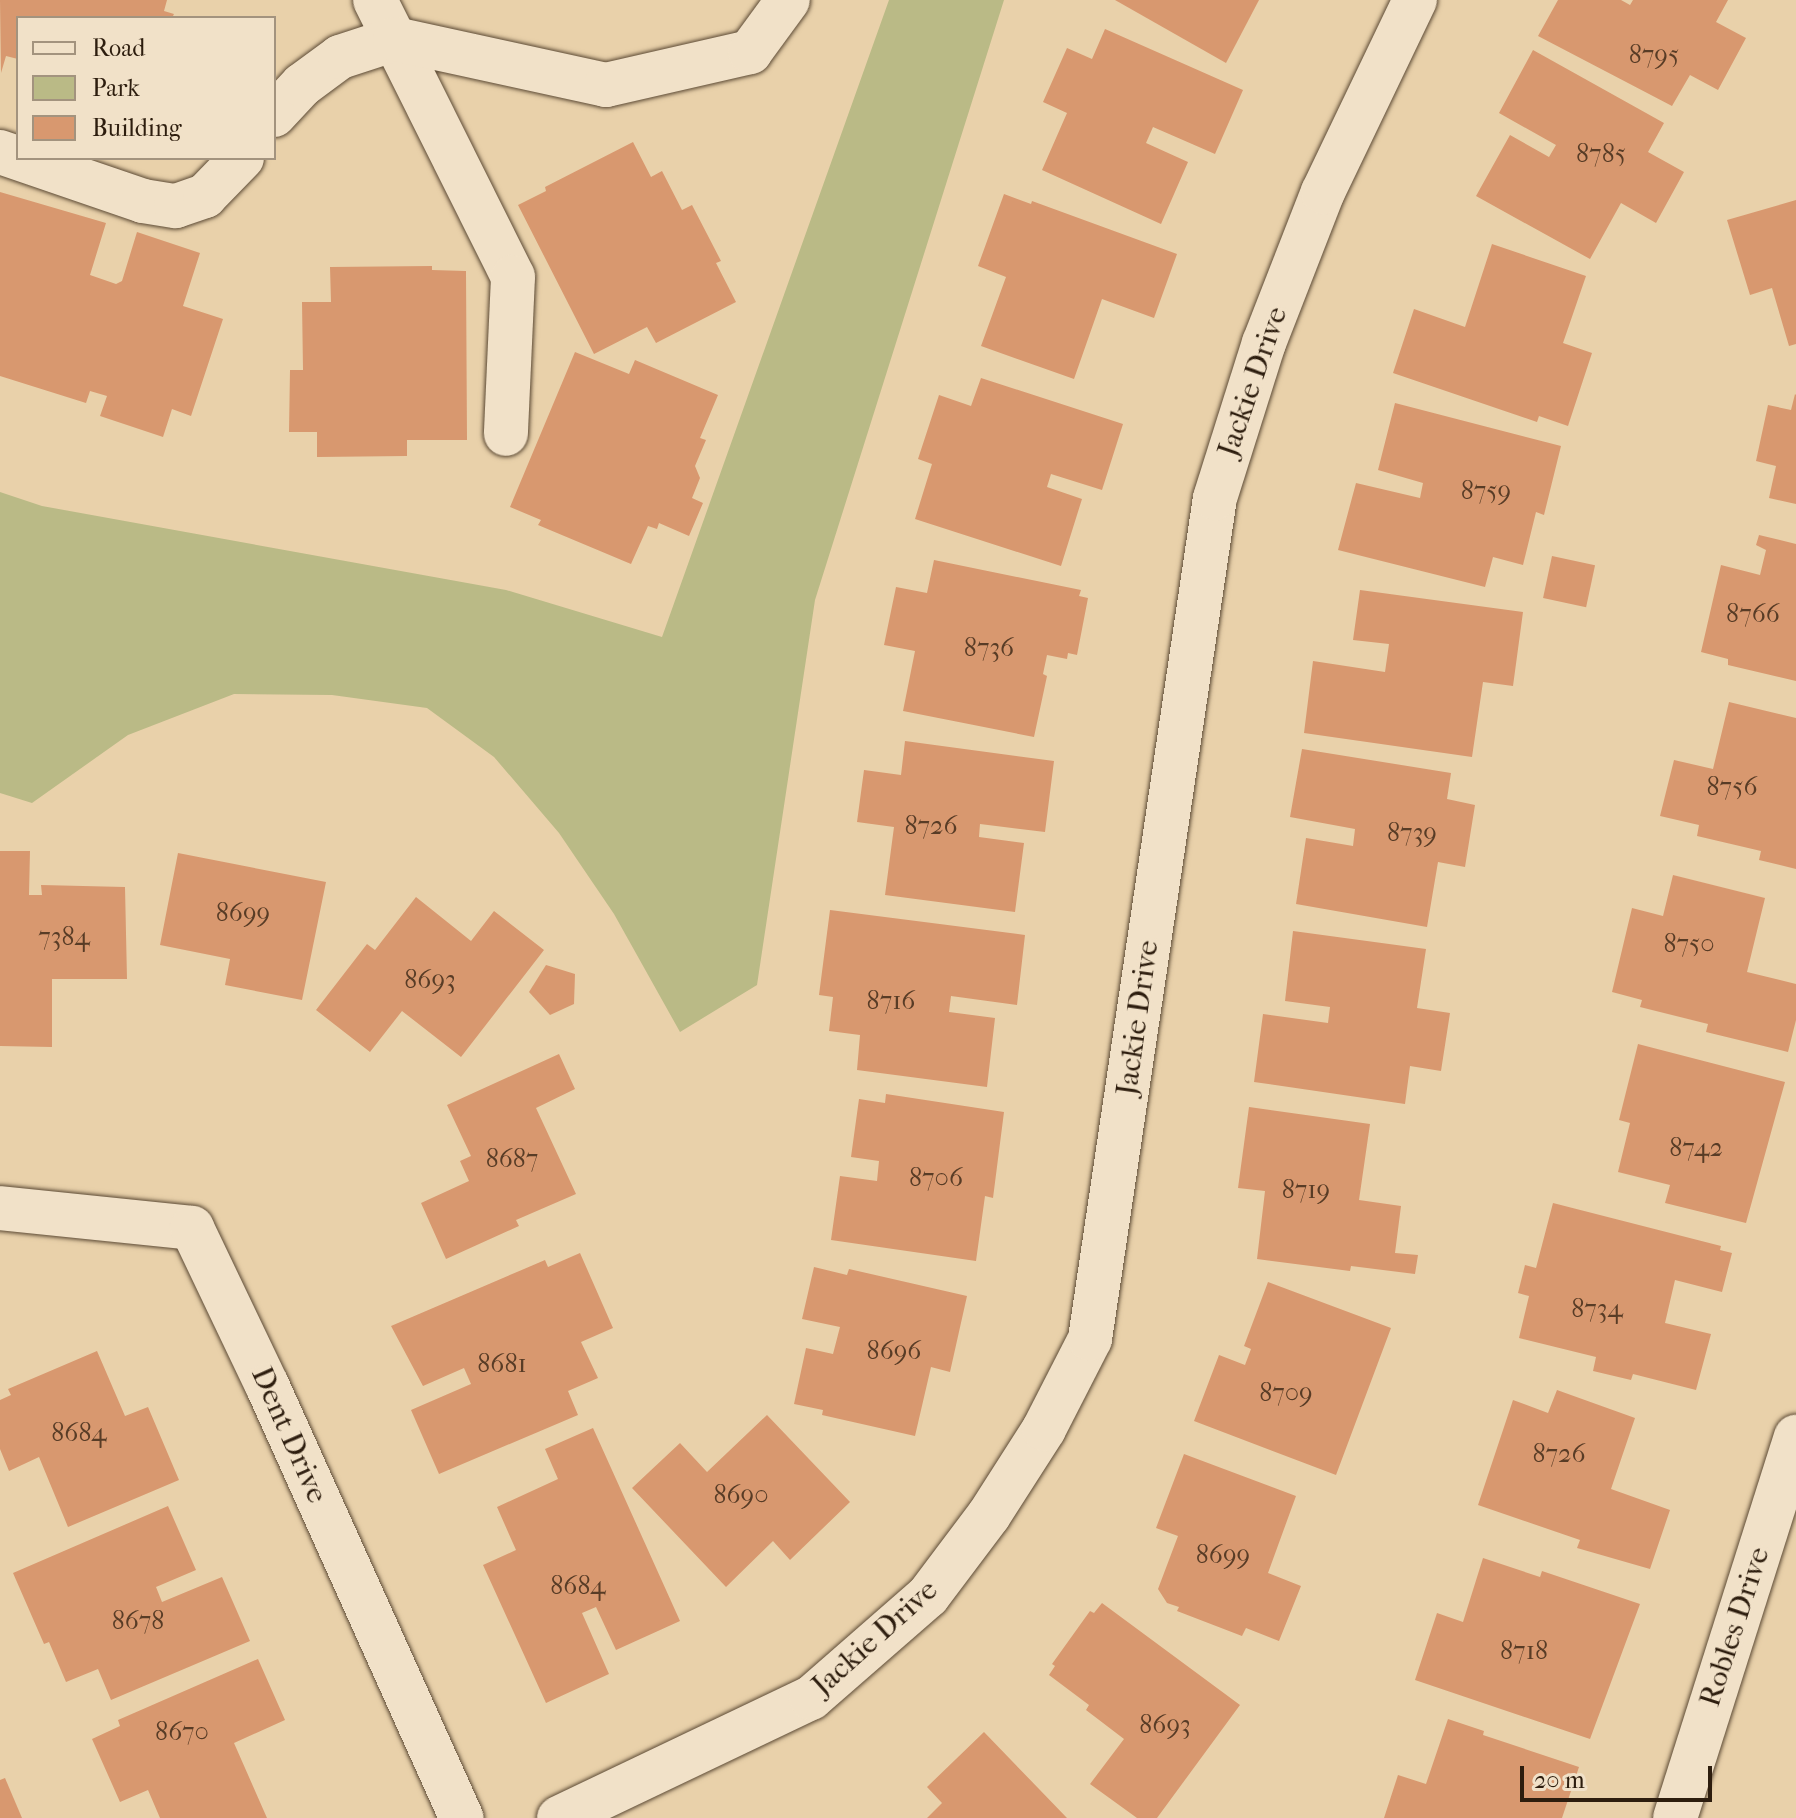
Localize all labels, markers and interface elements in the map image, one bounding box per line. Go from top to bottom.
legend [16,16,276,160]
text: Road [92,34,145,62]
house number: 8795 [1629,39,1679,71]
text: Park [92,74,140,102]
text: Building [92,114,182,142]
house number: 8785 [1576,138,1626,170]
street label: Jackie Drive [1211,302,1295,462]
house number: 8759 [1461,475,1511,507]
house number: 8766 [1726,598,1780,630]
house number: 8736 [964,632,1014,664]
house number: 8756 [1707,771,1757,803]
house number: 8726 [905,810,957,842]
house number: 8739 [1387,817,1437,849]
house number: 8699 [216,897,270,929]
house number: 7384 [38,921,90,953]
house number: 8750 [1663,928,1715,960]
street label: Jackie Drive [1109,938,1167,1098]
house number: 8693 [404,964,456,996]
house number: 8716 [867,985,915,1017]
house number: 8742 [1669,1132,1723,1164]
house number: 8687 [486,1143,538,1175]
house number: 8706 [909,1162,963,1194]
house number: 8719 [1282,1174,1330,1206]
house number: 8734 [1571,1293,1623,1325]
house number: 8696 [867,1335,921,1367]
house number: 8681 [477,1348,527,1380]
street label: Dent Drive [243,1361,335,1509]
house number: 8709 [1259,1377,1313,1409]
house number: 8684 [51,1417,107,1449]
house number: 8726 [1533,1438,1585,1470]
house number: 8690 [713,1479,769,1511]
house number: 8699 [1196,1539,1250,1571]
street label: Robles Drive [1692,1543,1778,1711]
house number: 8684 [550,1570,606,1602]
street label: Jackie Drive [805,1572,945,1704]
house number: 8678 [112,1605,164,1637]
house number: 8718 [1500,1635,1548,1667]
house number: 8693 [1139,1709,1191,1741]
house number: 8670 [155,1716,209,1748]
scale bar [1524,1750,1716,1800]
text: 20 m [1534,1766,1585,1794]

